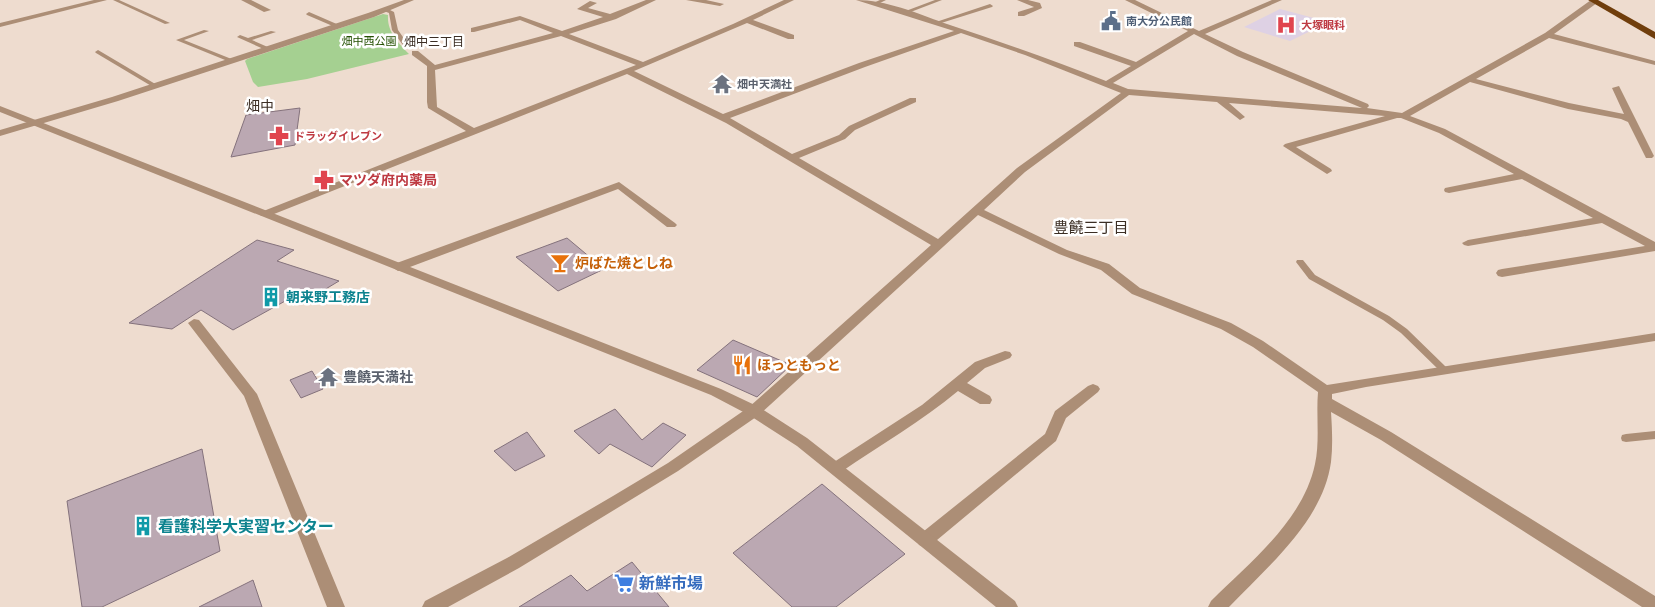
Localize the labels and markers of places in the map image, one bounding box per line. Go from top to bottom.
public building icon: 南大分公民館 [1100,10,1122,32]
place label: 南大分公民館 [1126,13,1192,28]
hospital icon: 大塚眼科 [1275,14,1297,36]
place label: 大塚眼科 [1301,17,1345,32]
temple icon: 畑中天満社 [711,73,733,95]
place label: 畑中天満社 [737,76,792,91]
pharmacy icon: ドラッグイレブン [268,125,290,147]
place label: ドラッグイレブン [294,128,382,143]
pharmacy icon: マツダ府内薬局 [313,169,335,191]
place label: マツダ府内薬局 [339,170,437,189]
bar icon: 炉ばた焼としね [549,252,571,274]
place label: 炉ばた焼としね [575,253,673,272]
building icon: 朝来野工務店 [260,286,282,308]
place label: 朝来野工務店 [286,287,370,306]
restaurant icon: ほっともっと [731,354,753,376]
place label: ほっともっと [757,355,841,374]
temple icon: 豊饒天満社 [317,366,339,388]
place label: 豊饒天満社 [343,367,413,386]
building icon: 看護科学大実習センター [132,515,154,537]
place label: 看護科学大実習センター [158,515,334,537]
supermarket icon: 新鮮市場 [613,572,635,594]
place label: 新鮮市場 [639,572,703,594]

